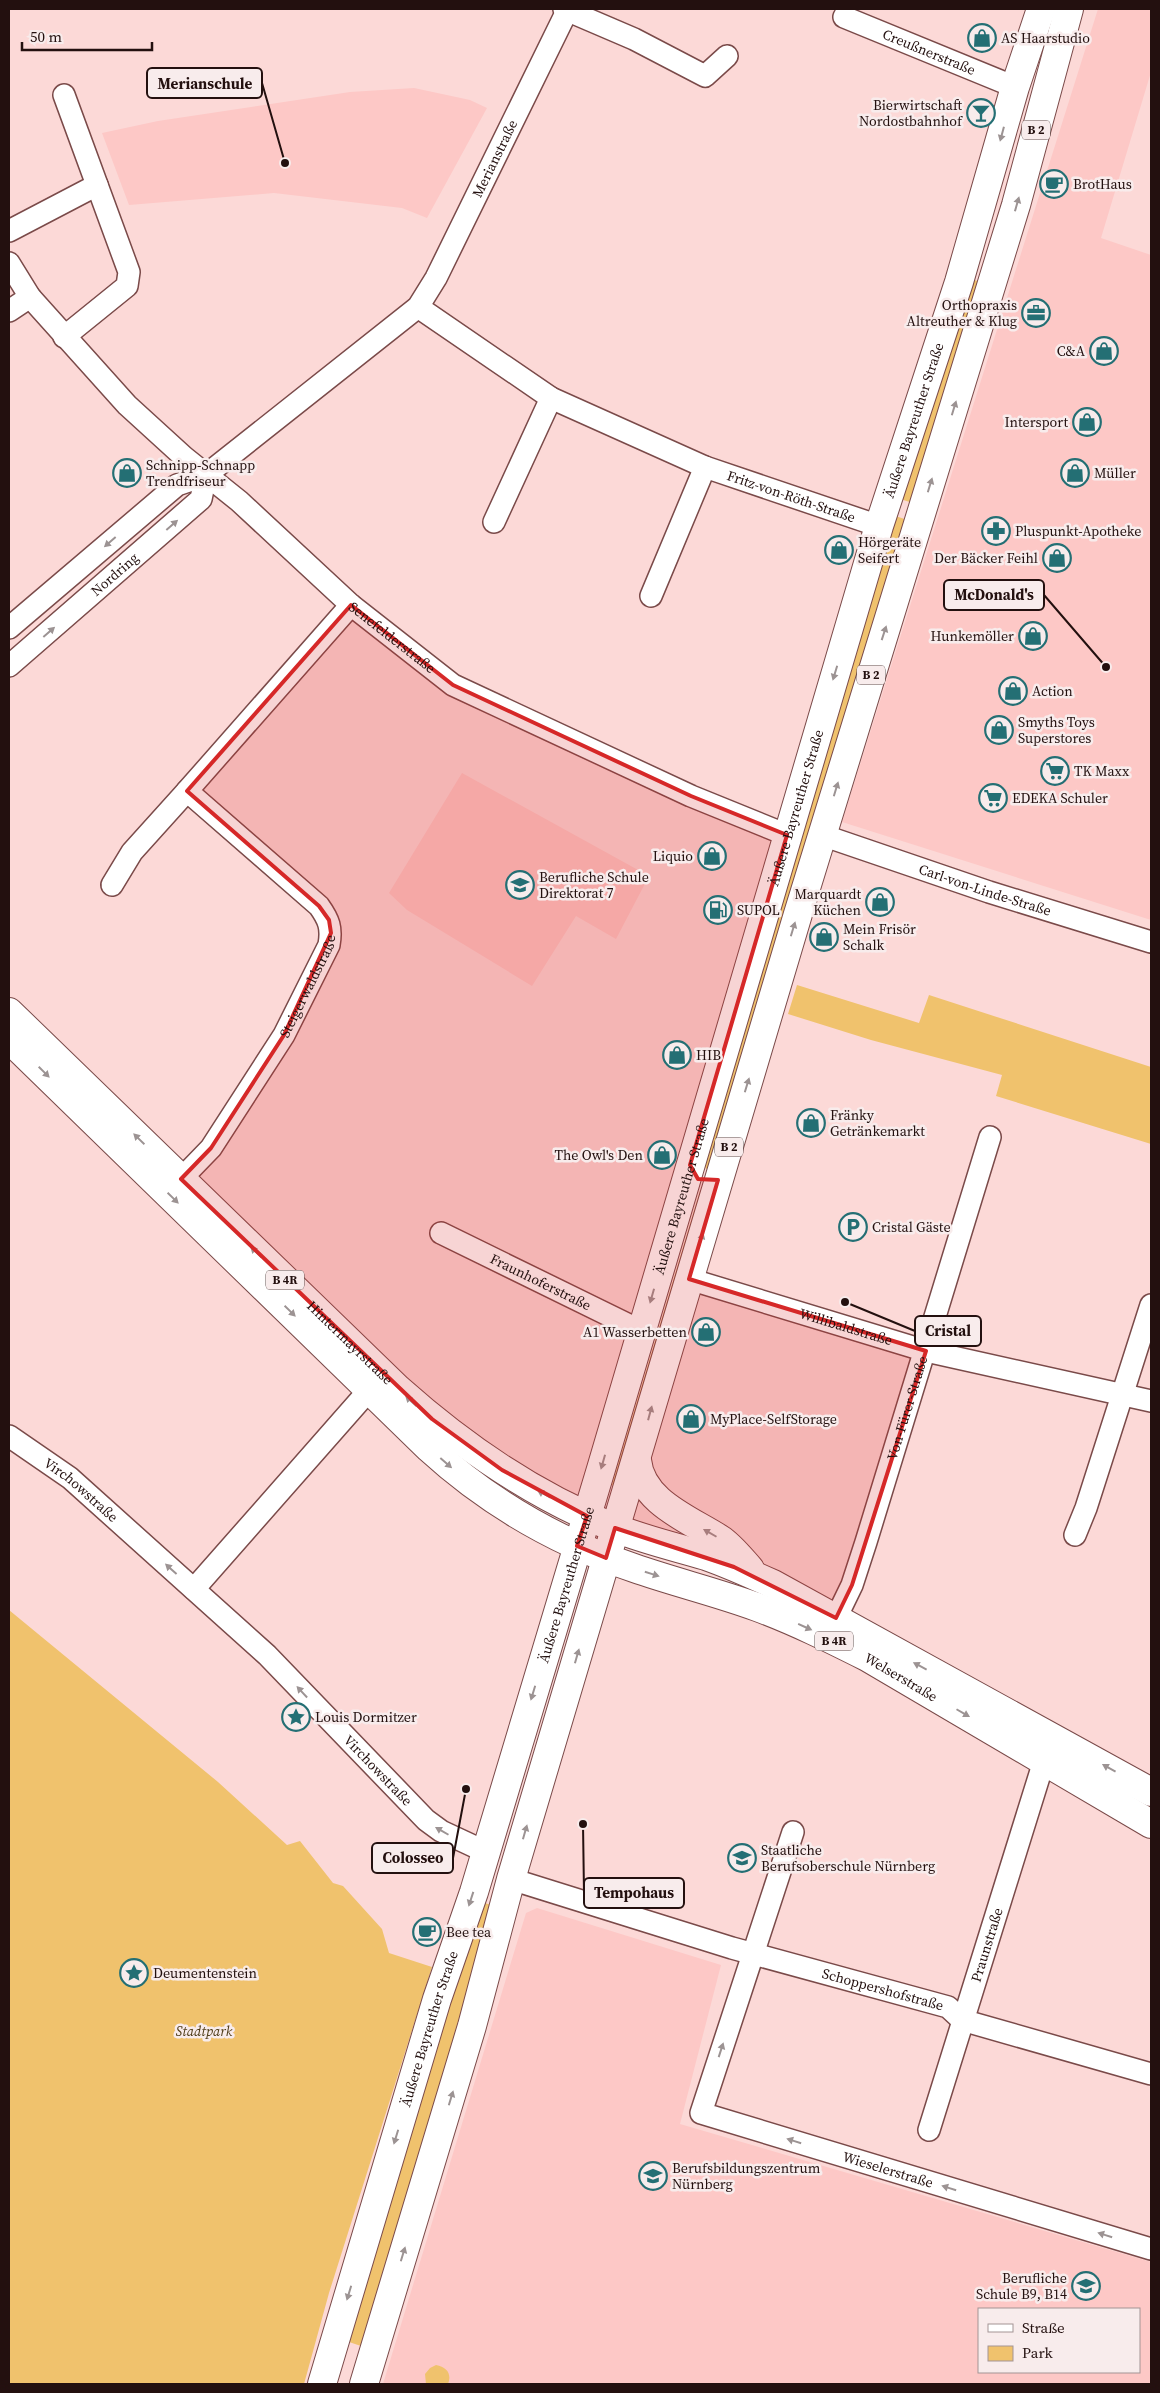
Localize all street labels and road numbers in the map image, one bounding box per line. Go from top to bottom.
street label: Creußnerstraße [880,24,979,80]
street label: Merianstraße [467,116,522,201]
road number: B 2 [1022,120,1050,140]
street label: Äußere Bayreuther Straße [879,340,948,501]
street label: Fritz-von-Röth-Straße [724,465,858,527]
street label: Nordring [86,548,143,601]
street label: Senefelderstraße [345,597,440,678]
road number: B 2 [857,666,885,684]
street label: Äußere Bayreuther Straße [763,727,828,888]
street label: Carl-von-Linde-Straße [916,859,1054,921]
street label: Steigerwaldstraße [274,934,340,1041]
street label: Äußere Bayreuther Straße [649,1116,714,1277]
road number: B 2 [715,1138,743,1156]
street label: Fraunhoferstraße [487,1249,595,1315]
road number: B 4R [266,1270,304,1290]
street label: Hintermayrstraße [303,1296,398,1389]
street label: Willibaldstraße [797,1303,895,1350]
street label: Von-Fürer-Straße [882,1354,932,1462]
street label: Virchowstraße [40,1453,123,1527]
street label: Äußere Bayreuther Straße [533,1504,599,1665]
road number: B 4R [815,1632,853,1650]
street label: Welserstraße [861,1648,941,1706]
street label: Virchowstraße [339,1730,417,1810]
street label: Praunstraße [966,1905,1008,1984]
street label: Äußere Bayreuther Straße [395,1948,463,2109]
street label: Schoppershofstraße [820,1963,946,2015]
street label: Wieselerstraße [840,2146,936,2193]

